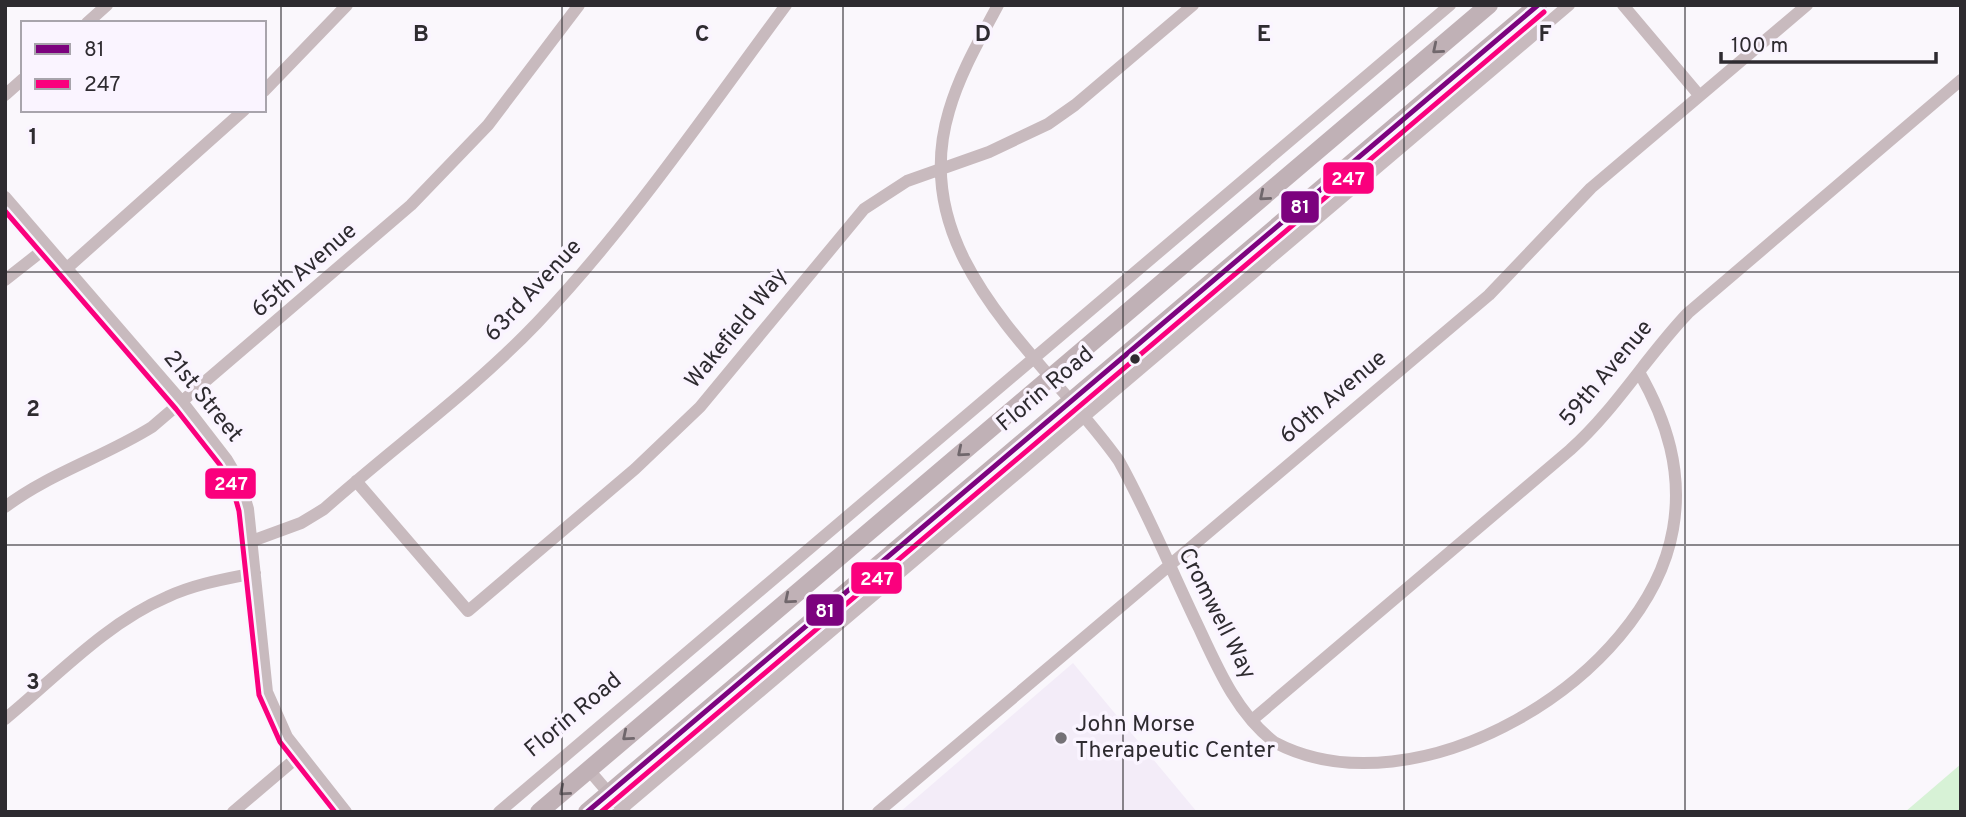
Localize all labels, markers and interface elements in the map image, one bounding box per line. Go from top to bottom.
legend [21,21,266,112]
text: B [413,21,429,50]
text: C [695,21,709,50]
text: D [975,21,991,50]
text: E [1257,21,1271,50]
text: F [1538,21,1552,50]
scale bar [1721,21,1936,65]
text: 100 m [1731,33,1788,60]
text: 81 [84,37,105,64]
one-way arrow [1433,41,1446,53]
text: 247 [84,72,120,99]
text: 1 [28,124,38,153]
line badge: 247 [1322,161,1375,195]
text: 247 [1331,168,1365,192]
one-way arrow [1259,188,1272,200]
line badge: 81 [1280,190,1320,224]
text: 81 [1290,196,1310,220]
street label: 65th Avenue [246,217,364,325]
street label: 63rd Avenue [479,233,589,349]
street label: Wakefield Way [679,263,795,395]
street label: 59th Avenue [1554,315,1660,433]
street label: Florin Road [992,341,1100,439]
street label: 21st Street [156,345,248,449]
street label: 60th Avenue [1274,345,1394,451]
unlabelled marker [1128,352,1142,366]
text: 2 [26,396,40,425]
one-way arrow [958,444,971,456]
line badge: 247 [204,467,257,500]
text: 247 [214,473,248,497]
street label: Cromwell Way [1170,543,1262,685]
line badge: 247 [850,561,903,595]
text: 247 [860,568,894,592]
one-way arrow [784,591,797,603]
line badge: 81 [805,593,845,627]
text: 81 [815,600,835,624]
street label: Florin Road [520,667,628,765]
text: 3 [26,669,40,698]
place label: John Morse Therapeutic Center [1075,711,1275,766]
one-way arrow [623,728,636,740]
marker: John Morse Therapeutic Center [1053,730,1069,746]
one-way arrow [559,783,572,795]

